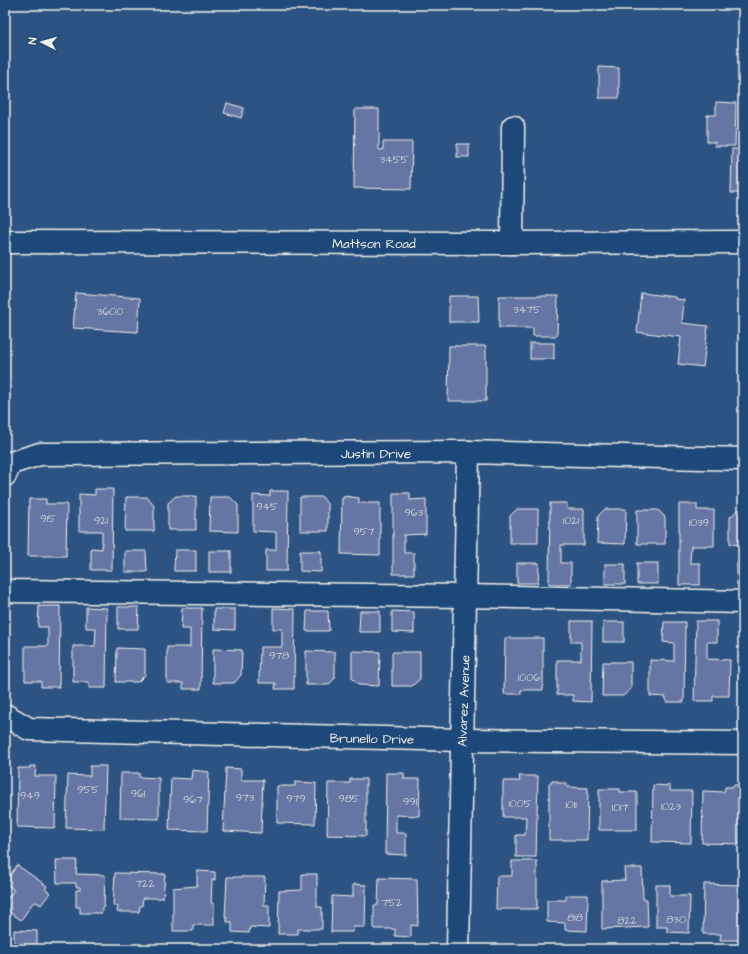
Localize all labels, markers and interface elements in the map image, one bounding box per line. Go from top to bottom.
north arrow [22,22,62,62]
text: N [25,37,40,45]
house number: 3455 [380,152,409,167]
street label: Mattson Road [332,235,416,253]
house number: 3475 [513,302,541,317]
house number: 3600 [97,304,123,319]
street label: Justin Drive [341,445,411,463]
house number: 945 [256,499,278,514]
house number: 963 [405,505,424,520]
house number: 915 [40,511,56,526]
house number: 921 [94,513,109,528]
house number: 1021 [563,513,580,528]
house number: 1039 [689,515,709,530]
house number: 957 [354,524,375,539]
house number: 978 [269,648,289,663]
street label: Alvarez Avenue [453,655,475,747]
house number: 1006 [518,670,540,685]
street label: Brunello Drive [330,729,414,749]
house number: 955 [77,782,99,797]
house number: 961 [131,786,146,801]
house number: 949 [20,788,40,803]
house number: 973 [236,790,255,805]
house number: 979 [286,791,306,806]
house number: 985 [338,791,360,806]
house number: 967 [183,792,203,807]
house number: 991 [403,794,418,809]
house number: 1005 [508,796,532,811]
house number: 1011 [565,797,577,812]
house number: 1023 [661,799,682,814]
house number: 1017 [612,800,628,815]
house number: 722 [135,876,155,891]
house number: 752 [382,895,403,910]
house number: 818 [567,910,583,925]
house number: 830 [666,912,686,927]
house number: 822 [617,913,638,928]

